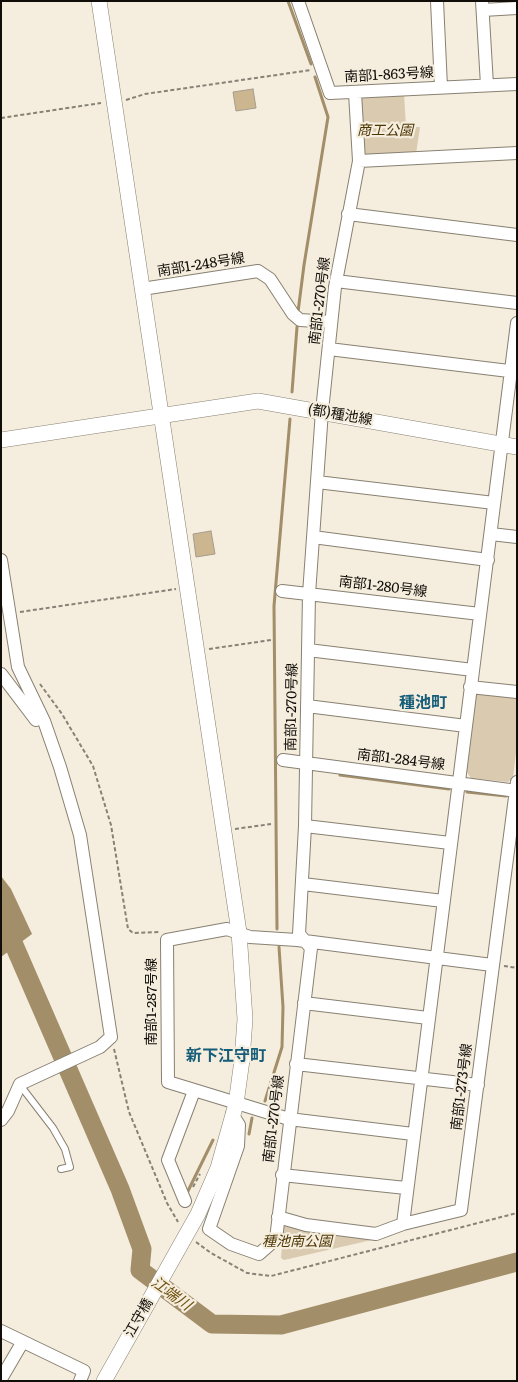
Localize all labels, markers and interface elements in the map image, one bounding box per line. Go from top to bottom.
street label: 南部1-863号線 [344,64,434,86]
park label: 商工公園 [357,123,413,139]
street label: 南部1-248号線 [156,250,246,280]
street label: 南部1-270号線 [306,256,334,346]
street label: (都)種池線 [306,401,374,429]
street label: 南部1-280号線 [338,573,428,601]
street label: 南部1-270号線 [283,663,301,751]
district label: 種池町 [399,693,447,713]
street label: 南部1-284号線 [356,746,446,774]
street label: 南部1-287号線 [144,958,160,1046]
street label: 南部1-273号線 [448,1043,476,1131]
district label: 新下江守町 [186,1046,266,1066]
street label: 南部1-270号線 [260,1074,288,1164]
park label: 種池南公園 [262,1234,332,1250]
water label: 江端川 [148,1273,194,1315]
street label: 江守橋 [121,1296,157,1340]

